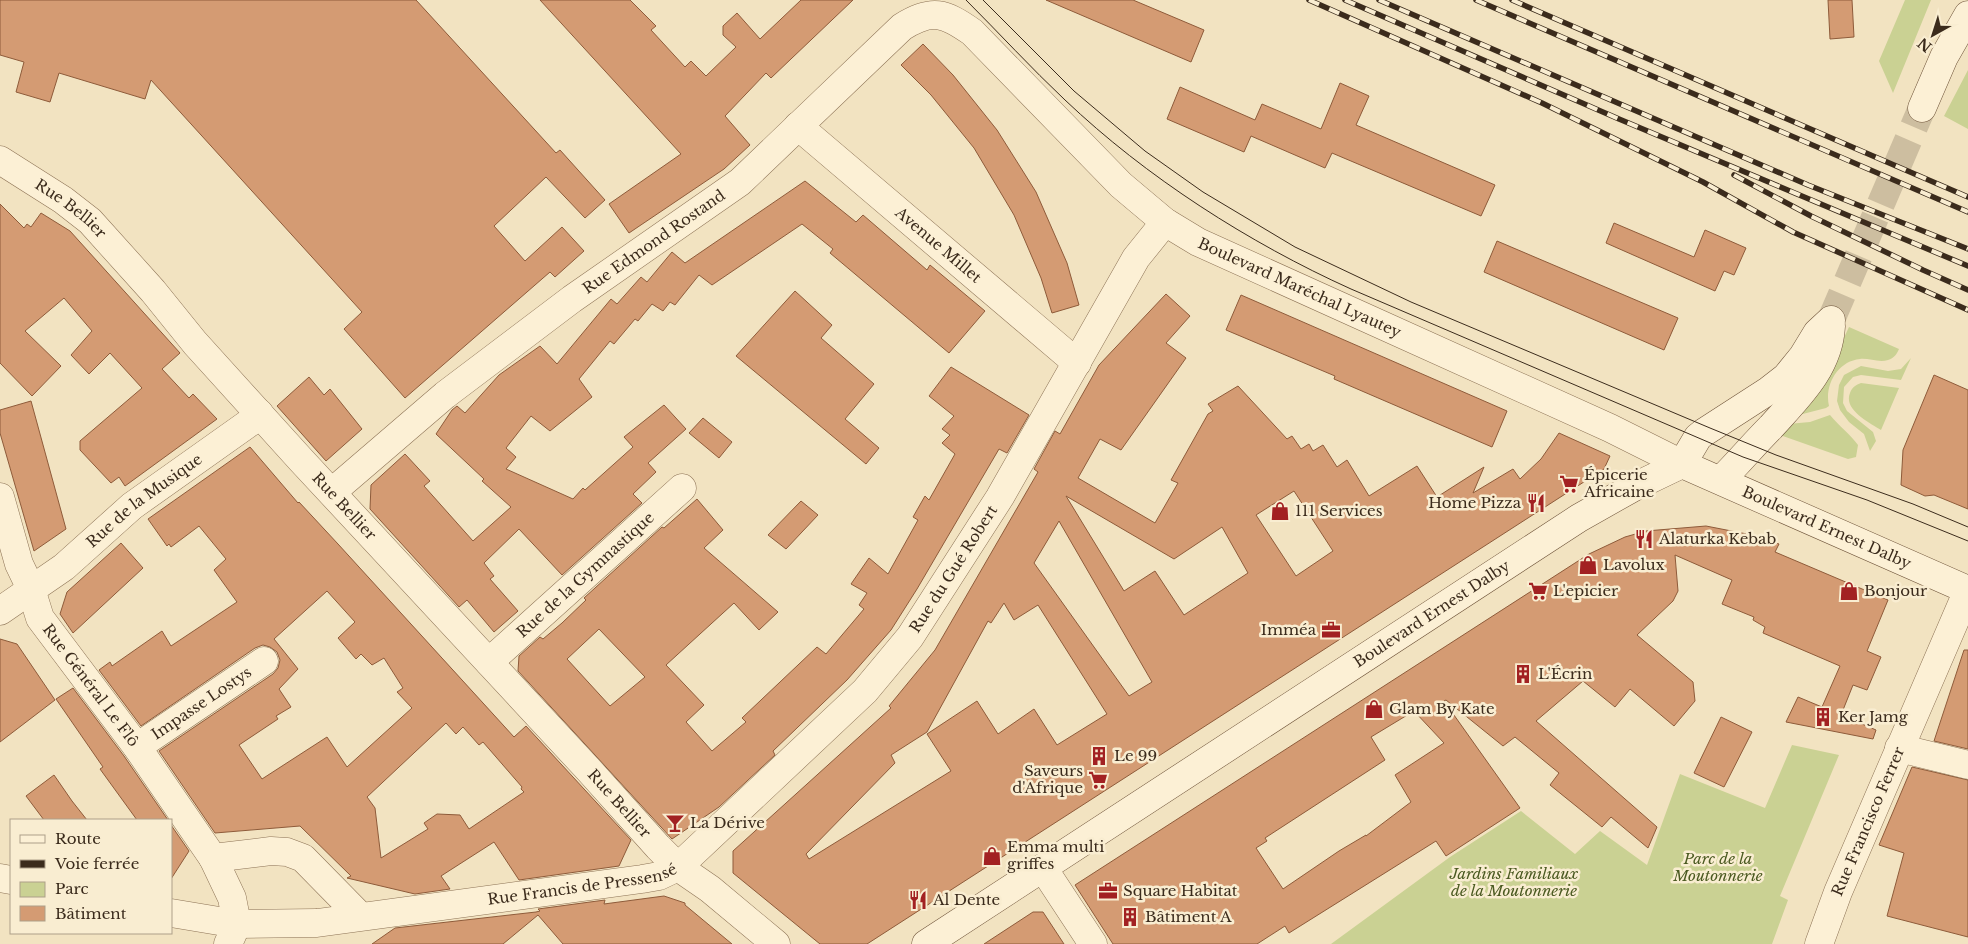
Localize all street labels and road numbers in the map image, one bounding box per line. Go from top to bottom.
street label: Rue Bellier [32,175,111,242]
street label: Rue Edmond Rostand [579,185,729,298]
street label: Avenue Millet [891,202,986,287]
street label: Boulevard Maréchal Lyautey [1195,233,1405,342]
street label: Rue de la Musique [82,449,206,551]
street label: Rue Bellier [308,468,381,544]
street label: Boulevard Ernest Dalby [1739,482,1915,573]
street label: Rue du Gué Robert [905,501,1001,636]
street label: Rue de la Gymnastique [513,508,658,641]
street label: Boulevard Ernest Dalby [1350,555,1514,671]
street label: Rue Général Le Flô [39,620,143,750]
street label: Impasse Lostys [148,662,255,743]
street label: Rue Francisco Ferrer [1827,743,1909,899]
street label: Rue Bellier [584,765,656,842]
street label: Rue Francis de Pressensé [486,859,680,909]

